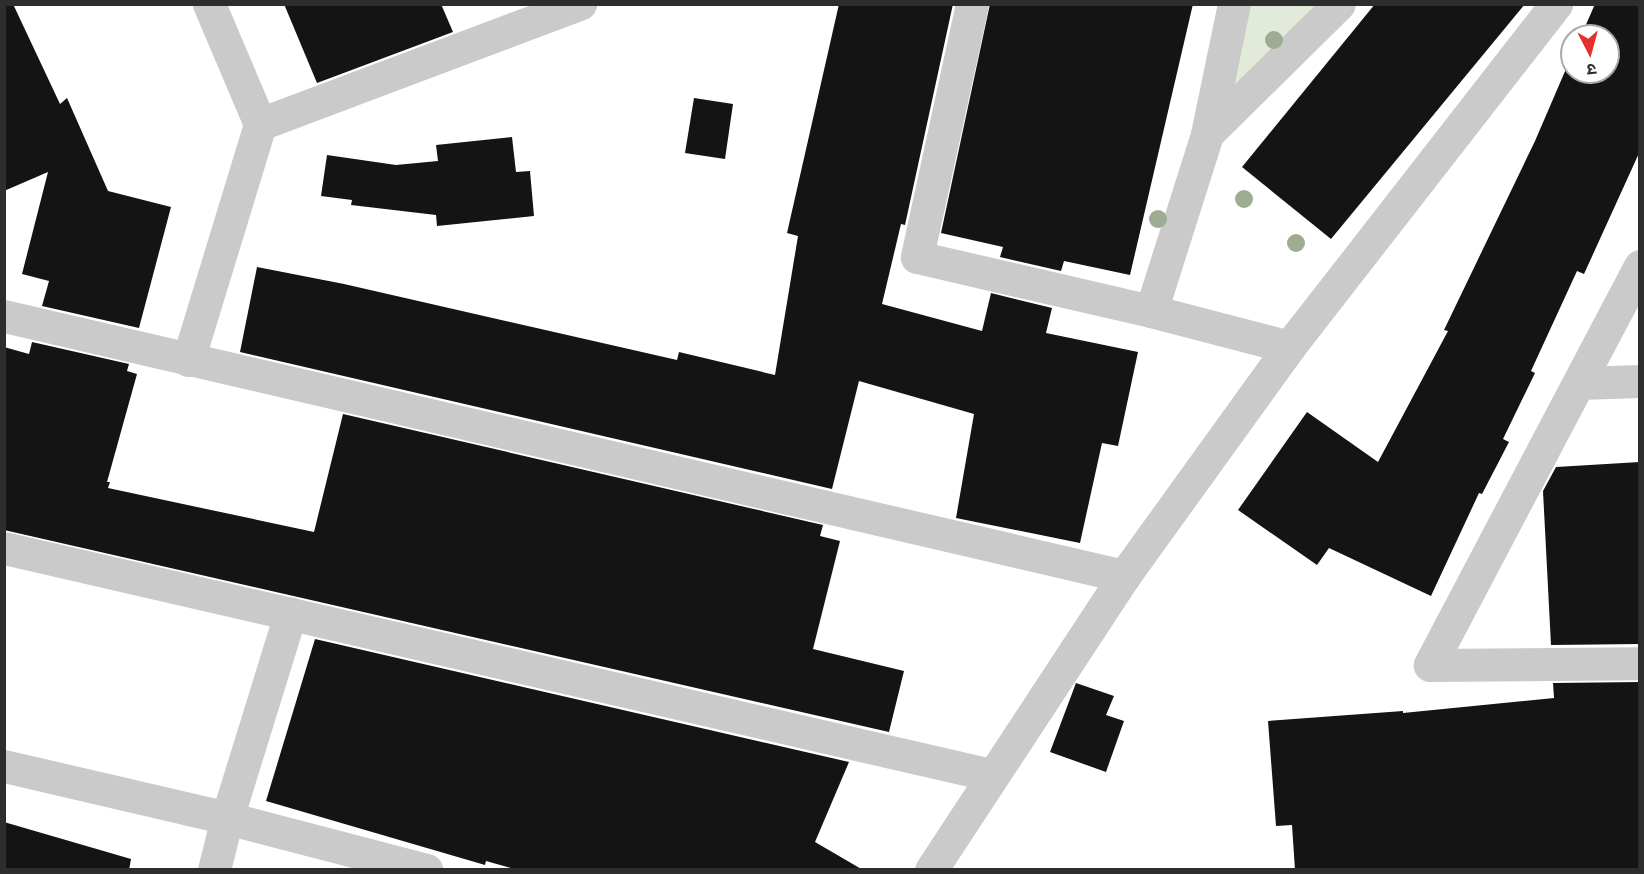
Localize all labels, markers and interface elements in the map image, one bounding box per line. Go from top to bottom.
north arrow [1560,24,1620,84]
text: उ [1586,58,1597,81]

